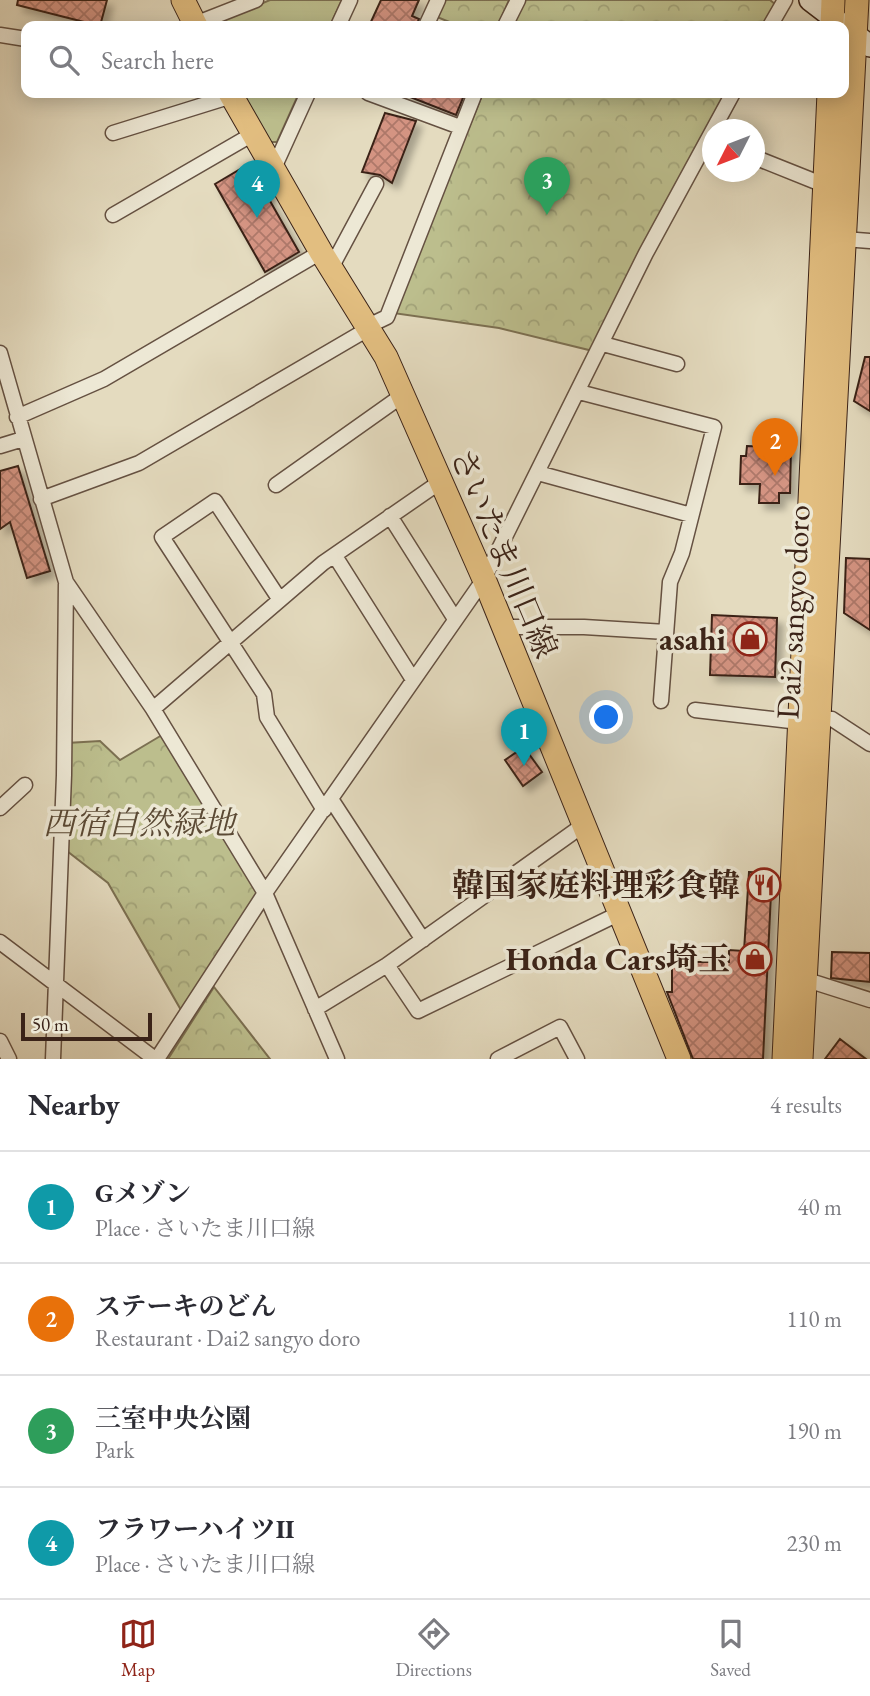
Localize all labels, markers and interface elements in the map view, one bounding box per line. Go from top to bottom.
search box [21,21,849,98]
icon: search [45,41,83,79]
text: Search here [101,43,214,77]
north arrow [702,119,765,182]
pin: 3 [524,157,570,215]
pin: 4 [234,160,280,218]
pin: 2 [752,418,798,476]
street label: さいたま川口線 [441,442,567,664]
street label: Dai2 sangyo doro [766,504,820,720]
place label: asahi [659,618,727,660]
shop icon: asahi [731,620,769,658]
your location [589,700,623,734]
pin: 1 [501,708,547,766]
park label: 西宿自然緑地 [43,802,238,844]
place label: 韓国家庭料理彩食韓 [452,864,740,906]
restaurant icon: 韓国家庭料理彩食韓 [745,866,783,904]
place label: Honda Cars埼玉 [506,938,730,980]
shop icon: Honda Cars埼玉 [736,940,774,978]
scale bar [21,1010,152,1042]
text: 50 m [32,1012,69,1037]
text: Nearby [28,1085,120,1124]
text: 4 results [770,1090,842,1120]
text: Gメゾン [95,1176,191,1210]
text: 1 [45,1192,57,1222]
text: 40 m [797,1192,842,1222]
text: Place · さいたま川口線 [95,1213,315,1243]
text: ステーキのどん [95,1289,276,1323]
text: 2 [45,1304,57,1334]
text: 110 m [786,1304,842,1334]
text: Restaurant · Dai2 sangyo doro [95,1323,360,1353]
text: 三室中央公園 [95,1401,251,1435]
text: 3 [45,1416,57,1446]
text: 190 m [786,1416,842,1446]
text: Park [95,1435,134,1465]
text: フラワーハイツⅡ [95,1512,294,1546]
text: 4 [45,1528,57,1558]
text: 230 m [786,1528,842,1558]
text: Place · さいたま川口線 [95,1549,315,1579]
tab: Map [119,1615,157,1682]
tab: Directions [395,1615,472,1682]
tab: Saved [710,1615,751,1682]

